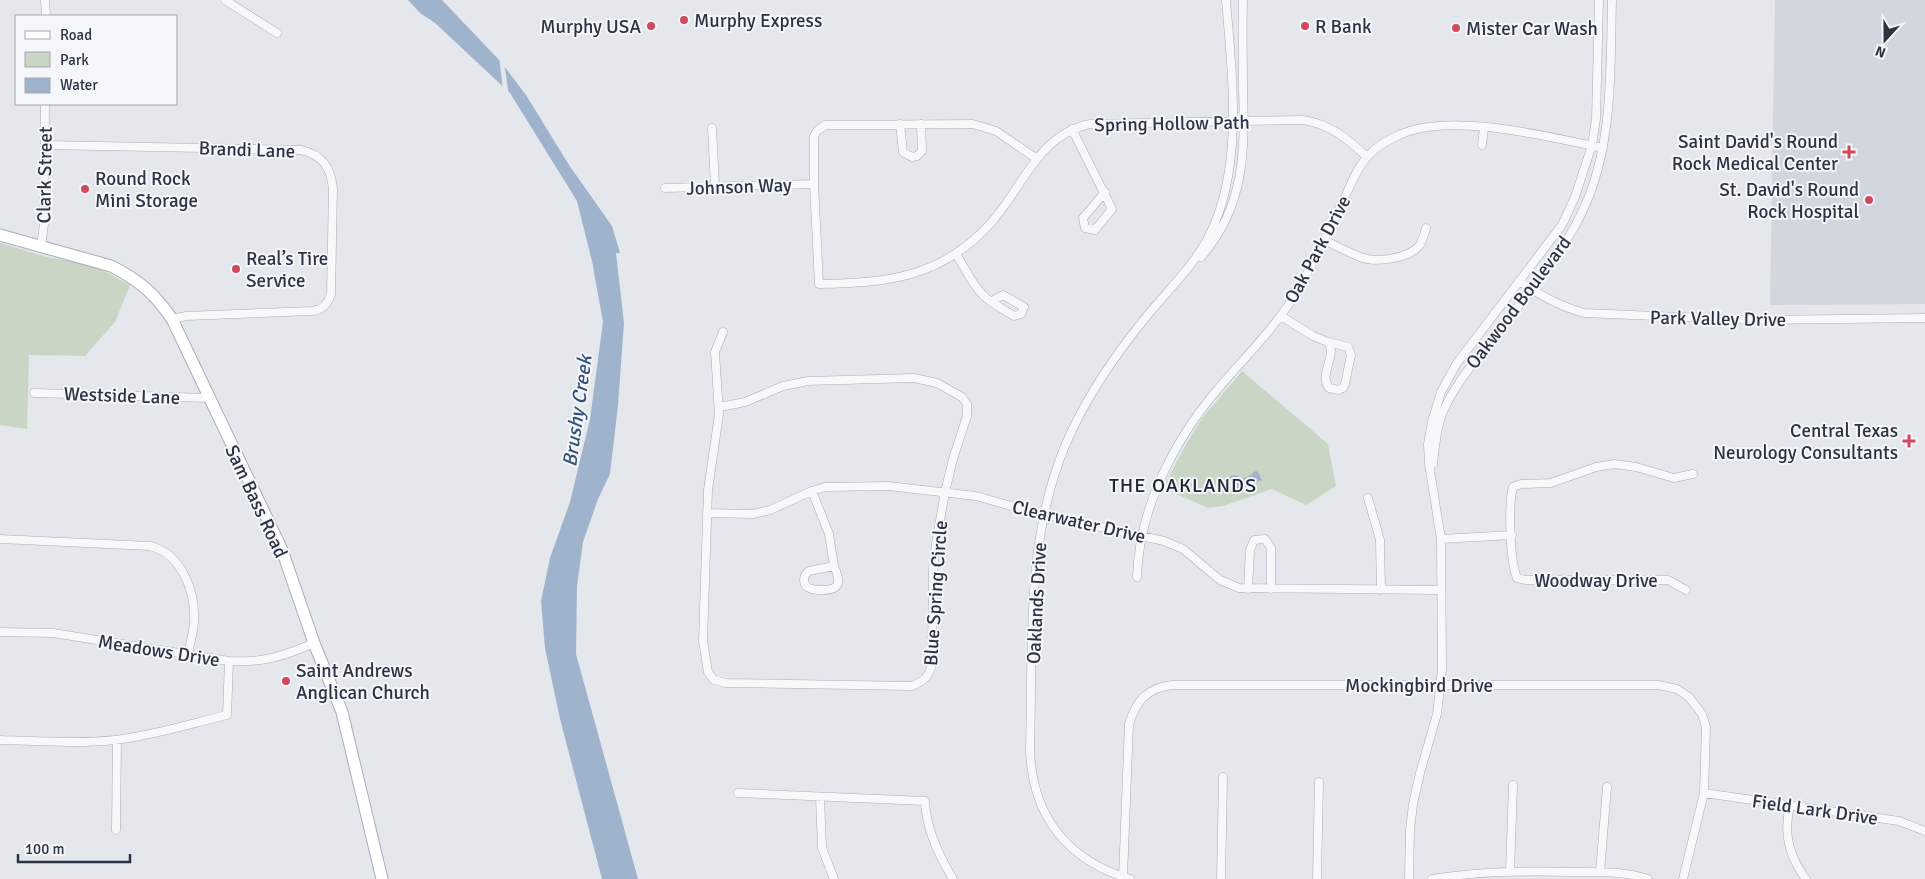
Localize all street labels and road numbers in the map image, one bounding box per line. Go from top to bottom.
street label: Spring Hollow Path [1094,111,1250,137]
street label: Clark Street [32,126,58,224]
street label: Brandi Lane [198,136,296,164]
street label: Johnson Way [686,173,792,201]
street label: Oak Park Drive [1279,191,1356,308]
street label: Oakwood Boulevard [1461,231,1577,374]
street label: Park Valley Drive [1650,306,1786,332]
street label: Westside Lane [63,382,181,410]
street label: Sam Bass Road [219,441,293,562]
street label: Clearwater Drive [1010,495,1148,549]
street label: Blue Spring Circle [919,520,953,667]
street label: Oaklands Drive [1022,542,1052,664]
street label: Woodway Drive [1534,569,1658,593]
street label: Meadows Drive [96,630,221,672]
street label: Mockingbird Drive [1345,674,1493,698]
street label: Field Lark Drive [1750,789,1879,831]

